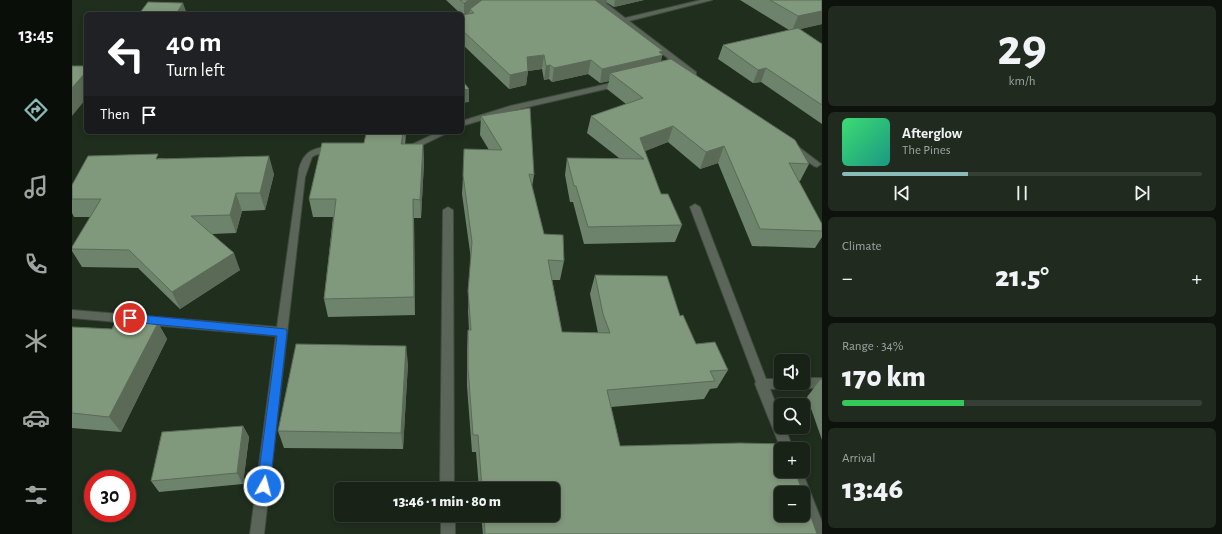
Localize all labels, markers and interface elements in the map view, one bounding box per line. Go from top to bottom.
text: 29 [997,22,1047,74]
text: 13:45 [18,27,54,45]
icon: left [100,28,152,80]
text: 40 m [166,29,222,57]
text: Turn left [166,62,225,80]
text: km/h [1009,75,1035,88]
icon: directions [22,96,50,124]
icon: arrive [138,104,160,126]
text: Then [100,107,130,122]
text: Afterglow [902,126,962,141]
text: The Pines [902,144,951,157]
icon: music [22,173,50,201]
icon: previous [891,182,913,204]
icon: pause [1011,182,1033,204]
icon: next [1131,182,1153,204]
text: Climate [842,240,881,253]
icon: phone [22,250,50,278]
text: 21.5° [995,262,1049,292]
text: − [842,267,853,289]
text: + [1191,267,1202,289]
pin [113,301,147,335]
icon: arrive [119,307,141,329]
icon: climate [22,327,50,355]
text: Range · 34% [842,340,903,353]
map controls [774,354,810,522]
button: sound [774,354,810,390]
text: 170 km [842,362,926,392]
button: search [774,398,810,434]
icon: car [22,404,50,432]
button: + [774,442,810,478]
text: Arrival [842,452,875,465]
position arrow [243,465,285,507]
speed limit sign: 30 [84,470,136,522]
text: 13:46 [842,474,903,504]
icon: filters [22,481,50,509]
button: − [774,486,810,522]
text: 13:46 · 1 min · 80 m [393,494,501,509]

